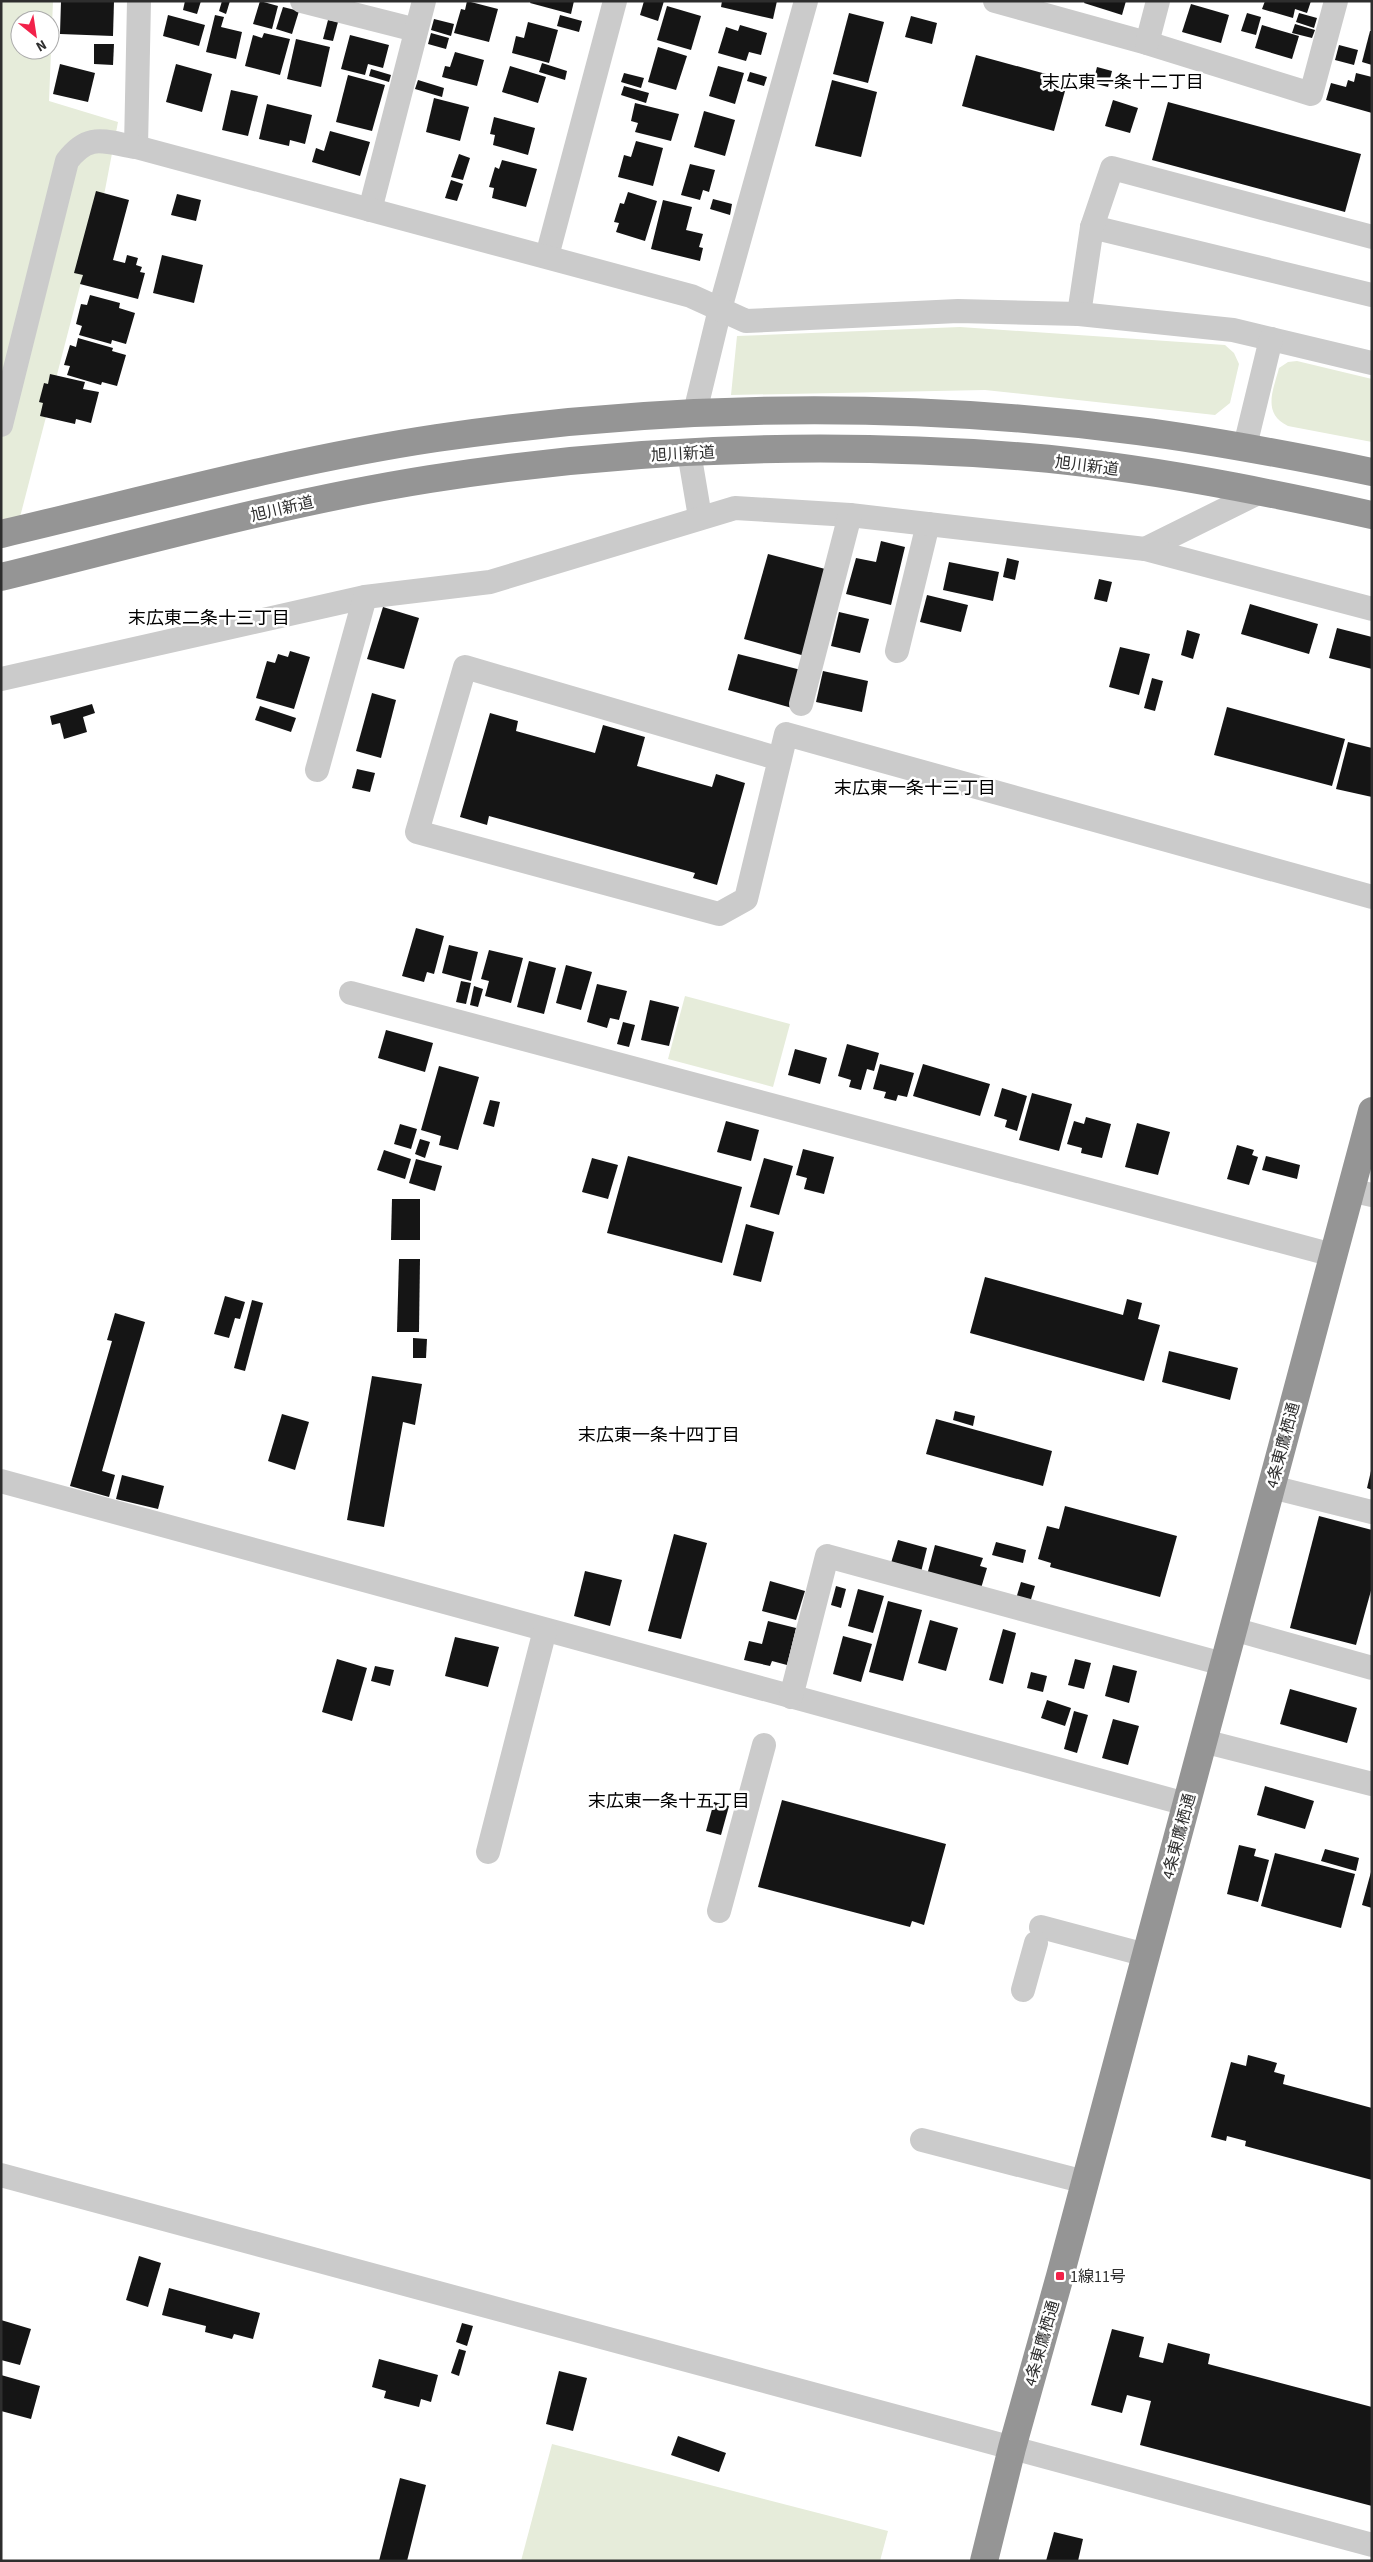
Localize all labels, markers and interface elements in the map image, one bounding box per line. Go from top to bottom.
north arrow [10,10,60,60]
text: N [32,34,50,56]
district label: 末広東一条十二丁目 [1042,70,1204,95]
street label: 旭川新道 [651,441,716,467]
street label: 旭川新道 [1054,451,1120,481]
street label: 旭川新道 [249,491,316,527]
district label: 末広東二条十三丁目 [128,606,290,631]
district label: 末広東一条十三丁目 [834,776,996,801]
street label: 4条東鷹栖通 [1261,1400,1305,1491]
district label: 末広東一条十四丁目 [578,1423,740,1448]
district label: 末広東一条十五丁目 [588,1789,750,1814]
street label: 4条東鷹栖通 [1157,1791,1201,1882]
place label: 1線11号 [1070,2266,1126,2288]
marker: 1線11号 [1054,2270,1066,2282]
street label: 4条東鷹栖通 [1019,2298,1065,2389]

